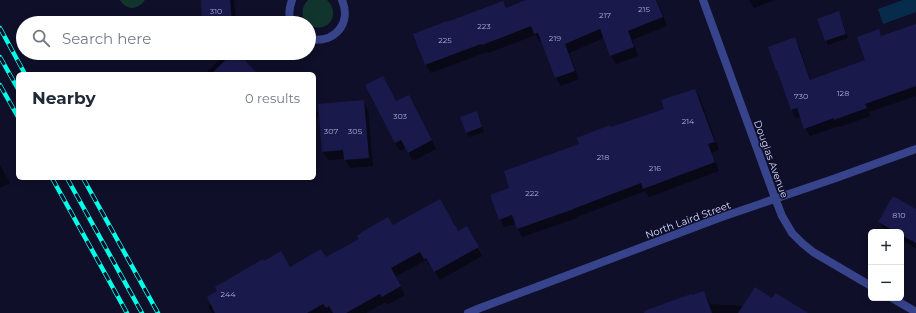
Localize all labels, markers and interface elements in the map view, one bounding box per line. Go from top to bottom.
house number: 215 [638,4,650,14]
house number: 310 [210,6,222,16]
house number: 217 [599,10,611,20]
search box [16,16,316,60]
house number: 223 [477,21,491,31]
icon: search [30,27,52,49]
text: Search here [62,29,151,48]
house number: 219 [549,33,561,43]
house number: 225 [438,35,452,45]
text: Nearby [32,88,96,108]
house number: 128 [837,88,849,98]
text: 0 results [245,90,300,106]
house number: 730 [794,91,808,101]
house number: 303 [393,111,408,121]
house number: 214 [682,116,695,126]
street label: Douglas Avenue [751,118,791,200]
house number: 307 [324,126,339,136]
house number: 305 [348,126,363,136]
house number: 218 [597,152,609,162]
house number: 216 [649,163,661,173]
house number: 222 [525,188,539,198]
street label: North Laird Street [643,199,733,241]
house number: 810 [892,210,906,220]
map controls [868,229,904,301]
button: + [868,229,904,265]
button: − [868,265,904,301]
house number: 244 [221,289,236,299]

